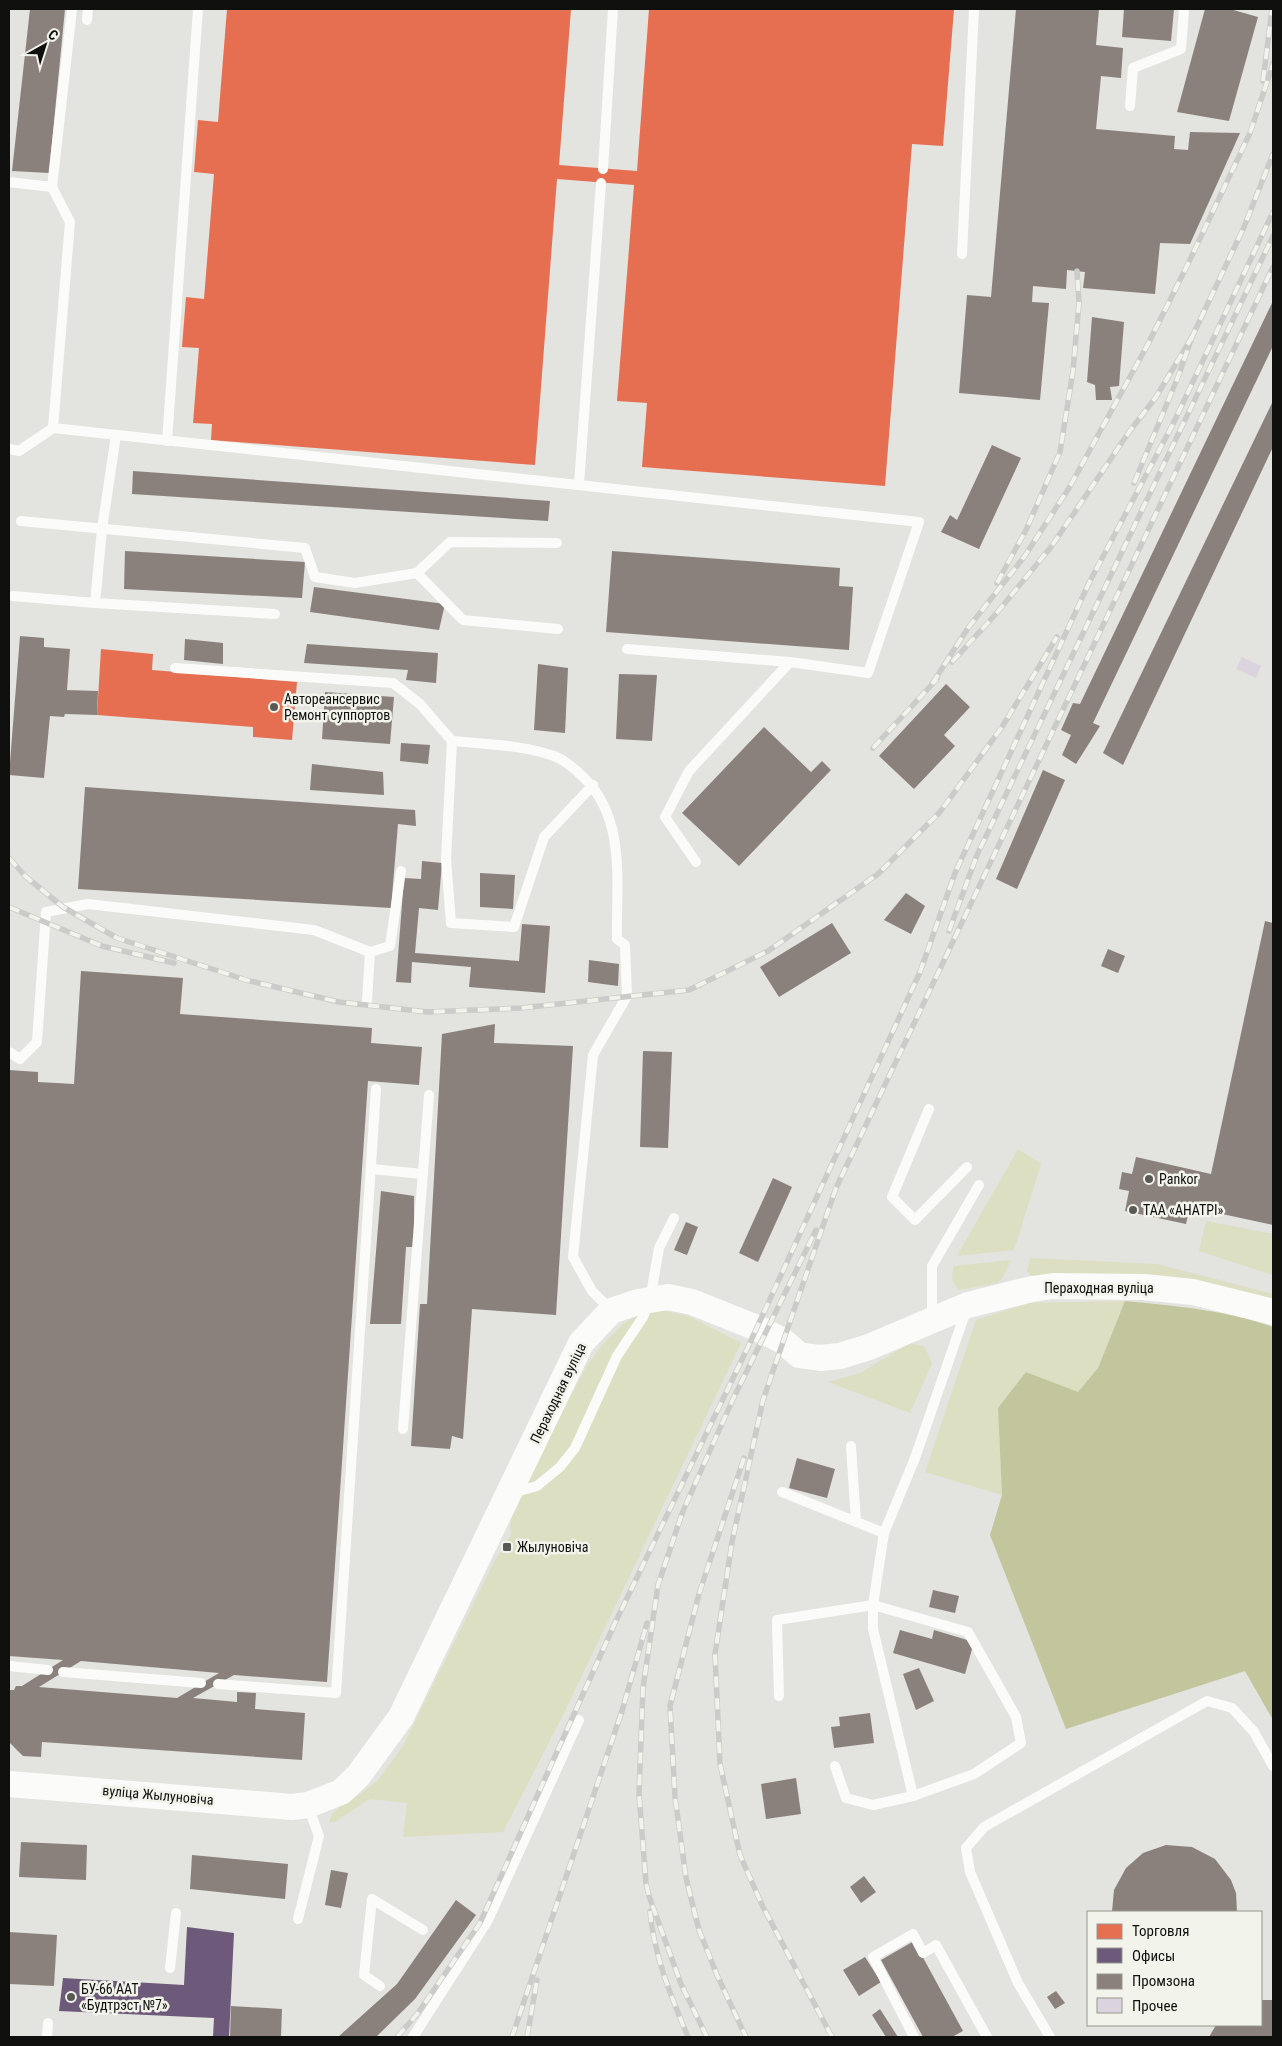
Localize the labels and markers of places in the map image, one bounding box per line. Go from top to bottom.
place label: Автореансервис Ремонт суппортов [284,691,390,723]
marker: Автореансервис Ремонт суппортов [268,701,280,713]
place label: Pankor [1159,1171,1198,1187]
marker: Pankor [1143,1173,1155,1185]
place label: ТАА «АНАТРI» [1143,1202,1224,1218]
marker: ТАА «АНАТРI» [1127,1204,1139,1216]
place label: Жылуновіча [517,1539,588,1555]
marker: Жылуновіча [501,1541,513,1553]
place label: БУ-66 ААТ «Будтрэст №7» [81,1981,168,2013]
marker: БУ-66 ААТ «Будтрэст №7» [65,1991,77,2003]

